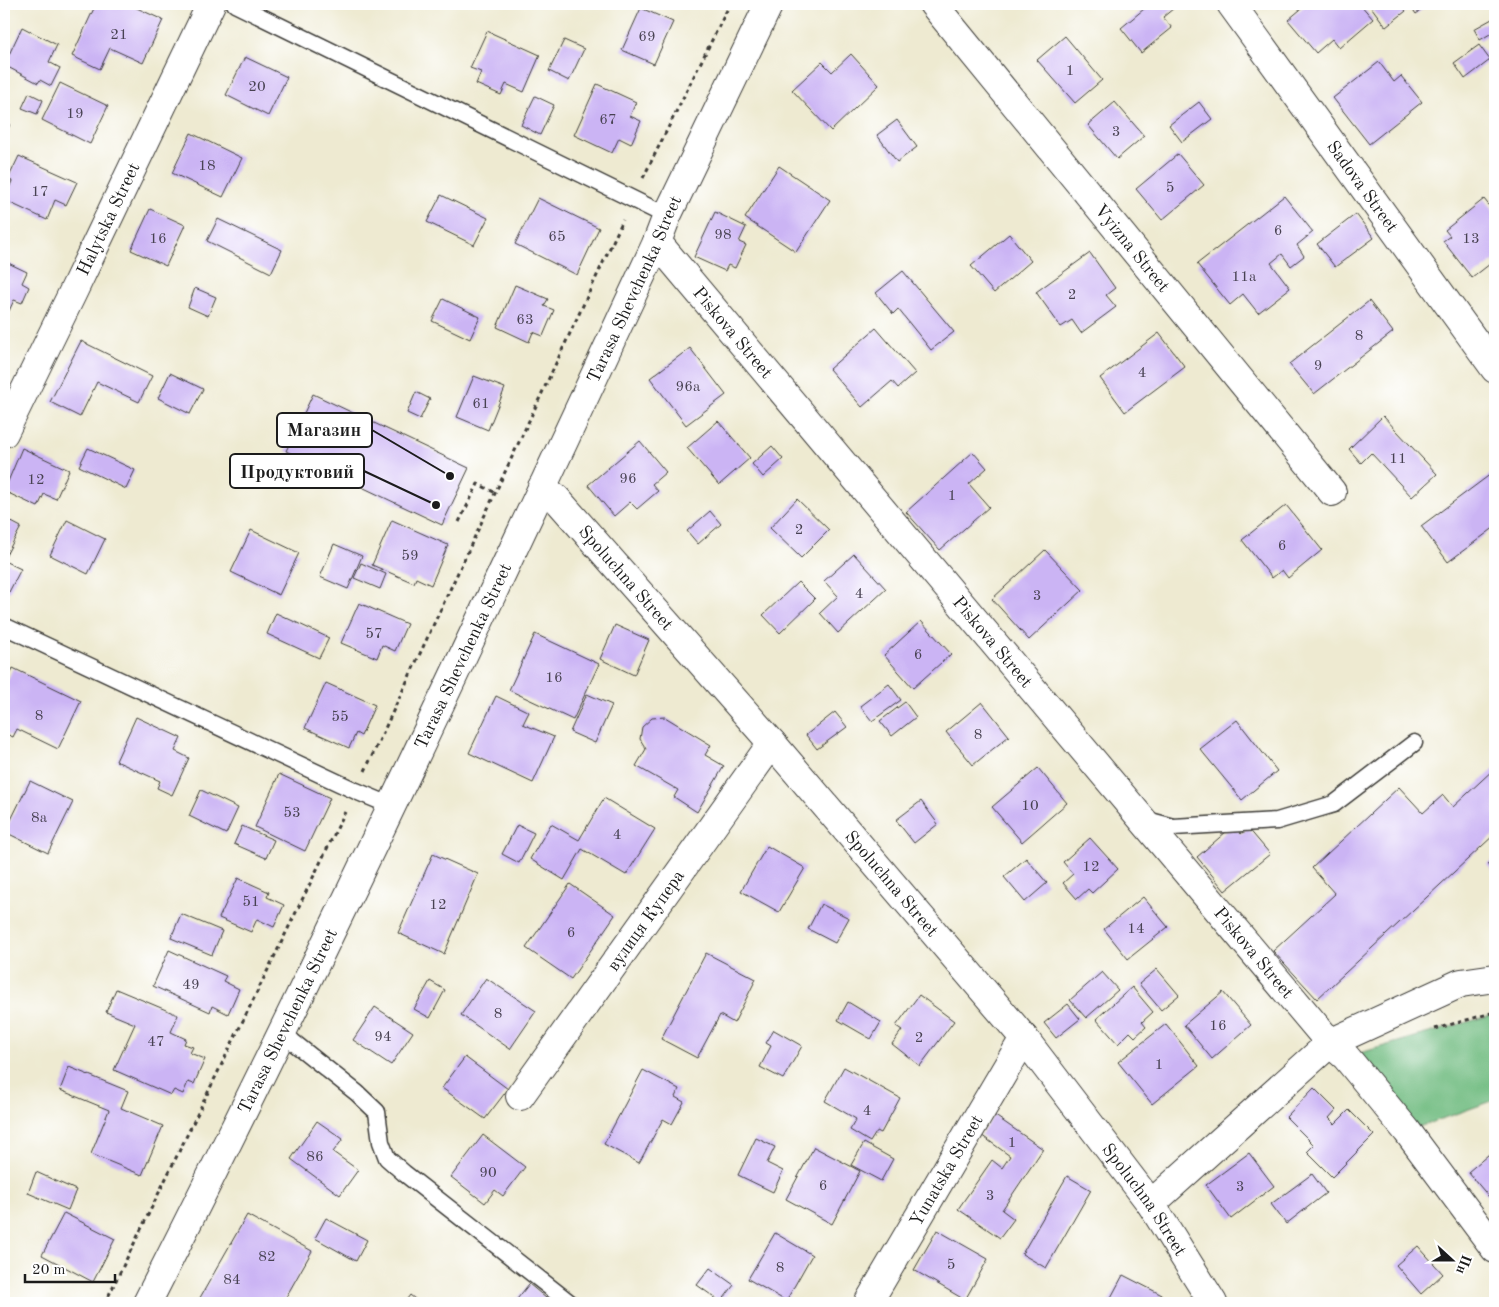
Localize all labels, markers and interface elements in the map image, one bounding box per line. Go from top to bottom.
house number: 21 [110,28,128,43]
house number: 69 [638,30,656,45]
house number: 1 [1066,64,1074,79]
house number: 20 [248,80,266,95]
house number: 19 [66,107,84,122]
house number: 67 [599,113,617,128]
house number: 3 [1112,125,1120,140]
street label: Sadova Street [1323,138,1401,236]
house number: 18 [198,159,216,174]
street label: Halytska Street [74,160,144,279]
house number: 5 [1166,181,1174,196]
house number: 17 [31,185,49,200]
street label: Tarasa Shevchenka Street [585,193,685,386]
street label: Vyizna Street [1091,201,1173,296]
house number: 6 [1274,224,1282,239]
house number: 98 [714,228,732,243]
house number: 65 [548,230,566,245]
house number: 16 [149,232,167,247]
house number: 13 [1462,232,1480,247]
house number: 11а [1232,270,1257,285]
street label: Piskova Street [689,284,775,382]
house number: 2 [1068,288,1076,303]
house number: 63 [516,313,534,328]
house number: 8 [1355,329,1363,344]
house number: 9 [1314,359,1322,374]
house number: 4 [1138,366,1146,381]
house number: 96а [676,380,701,395]
house number: 61 [472,397,490,412]
callout: Магазин [277,413,372,447]
text: Магазин [287,422,361,441]
house number: 11 [1389,452,1407,467]
callout: Продуктовий [230,454,364,488]
text: Продуктовий [240,464,354,483]
house number: 96 [619,472,637,487]
house number: 12 [27,473,45,488]
house number: 1 [948,489,956,504]
street label: Spoluchna Street [575,522,676,634]
house number: 2 [795,523,803,538]
house number: 6 [1278,539,1286,554]
house number: 59 [401,549,419,564]
street label: Tarasa Shevchenka Street [412,561,515,752]
house number: 4 [855,587,863,602]
house number: 3 [1033,589,1041,604]
street label: Piskova Street [949,593,1035,691]
house number: 57 [365,627,383,642]
house number: 6 [914,648,922,663]
house number: 16 [545,671,563,686]
house number: 8 [35,709,43,724]
house number: 55 [331,710,349,725]
house number: 8 [974,728,982,743]
house number: 10 [1021,799,1039,814]
house number: 53 [283,806,301,821]
house number: 8а [31,811,48,826]
house number: 4 [613,828,621,843]
street label: Spoluchna Street [841,828,941,940]
house number: 12 [1082,860,1100,875]
street label: вулиця Купера [604,867,688,975]
house number: 51 [242,895,260,910]
house number: 12 [429,898,447,913]
street label: Piskova Street [1210,904,1296,1002]
house number: 14 [1127,922,1145,937]
street label: Tarasa Shevchenka Street [235,926,341,1117]
house number: 6 [567,926,575,941]
house number: 49 [182,978,200,993]
house number: 8 [494,1007,502,1022]
house number: 16 [1209,1019,1227,1034]
house number: 94 [374,1030,392,1045]
house number: 2 [915,1031,923,1046]
house number: 47 [147,1035,165,1050]
house number: 1 [1155,1058,1163,1073]
house number: 4 [863,1104,871,1119]
street label: Yunatska Street [907,1112,987,1230]
house number: 1 [1008,1136,1016,1151]
street label: Spoluchna Street [1098,1140,1189,1259]
house number: 86 [306,1150,324,1165]
house number: 90 [479,1166,497,1181]
house number: 6 [819,1179,827,1194]
house number: 3 [1236,1180,1244,1195]
house number: 3 [986,1189,994,1204]
north arrow [1426,1234,1476,1284]
house number: 82 [258,1250,276,1265]
scale bar [25,1252,115,1284]
text: Пн [1453,1253,1473,1276]
house number: 5 [947,1258,955,1273]
house number: 8 [776,1261,784,1276]
text: 20 m [32,1263,66,1278]
house number: 84 [223,1273,241,1288]

